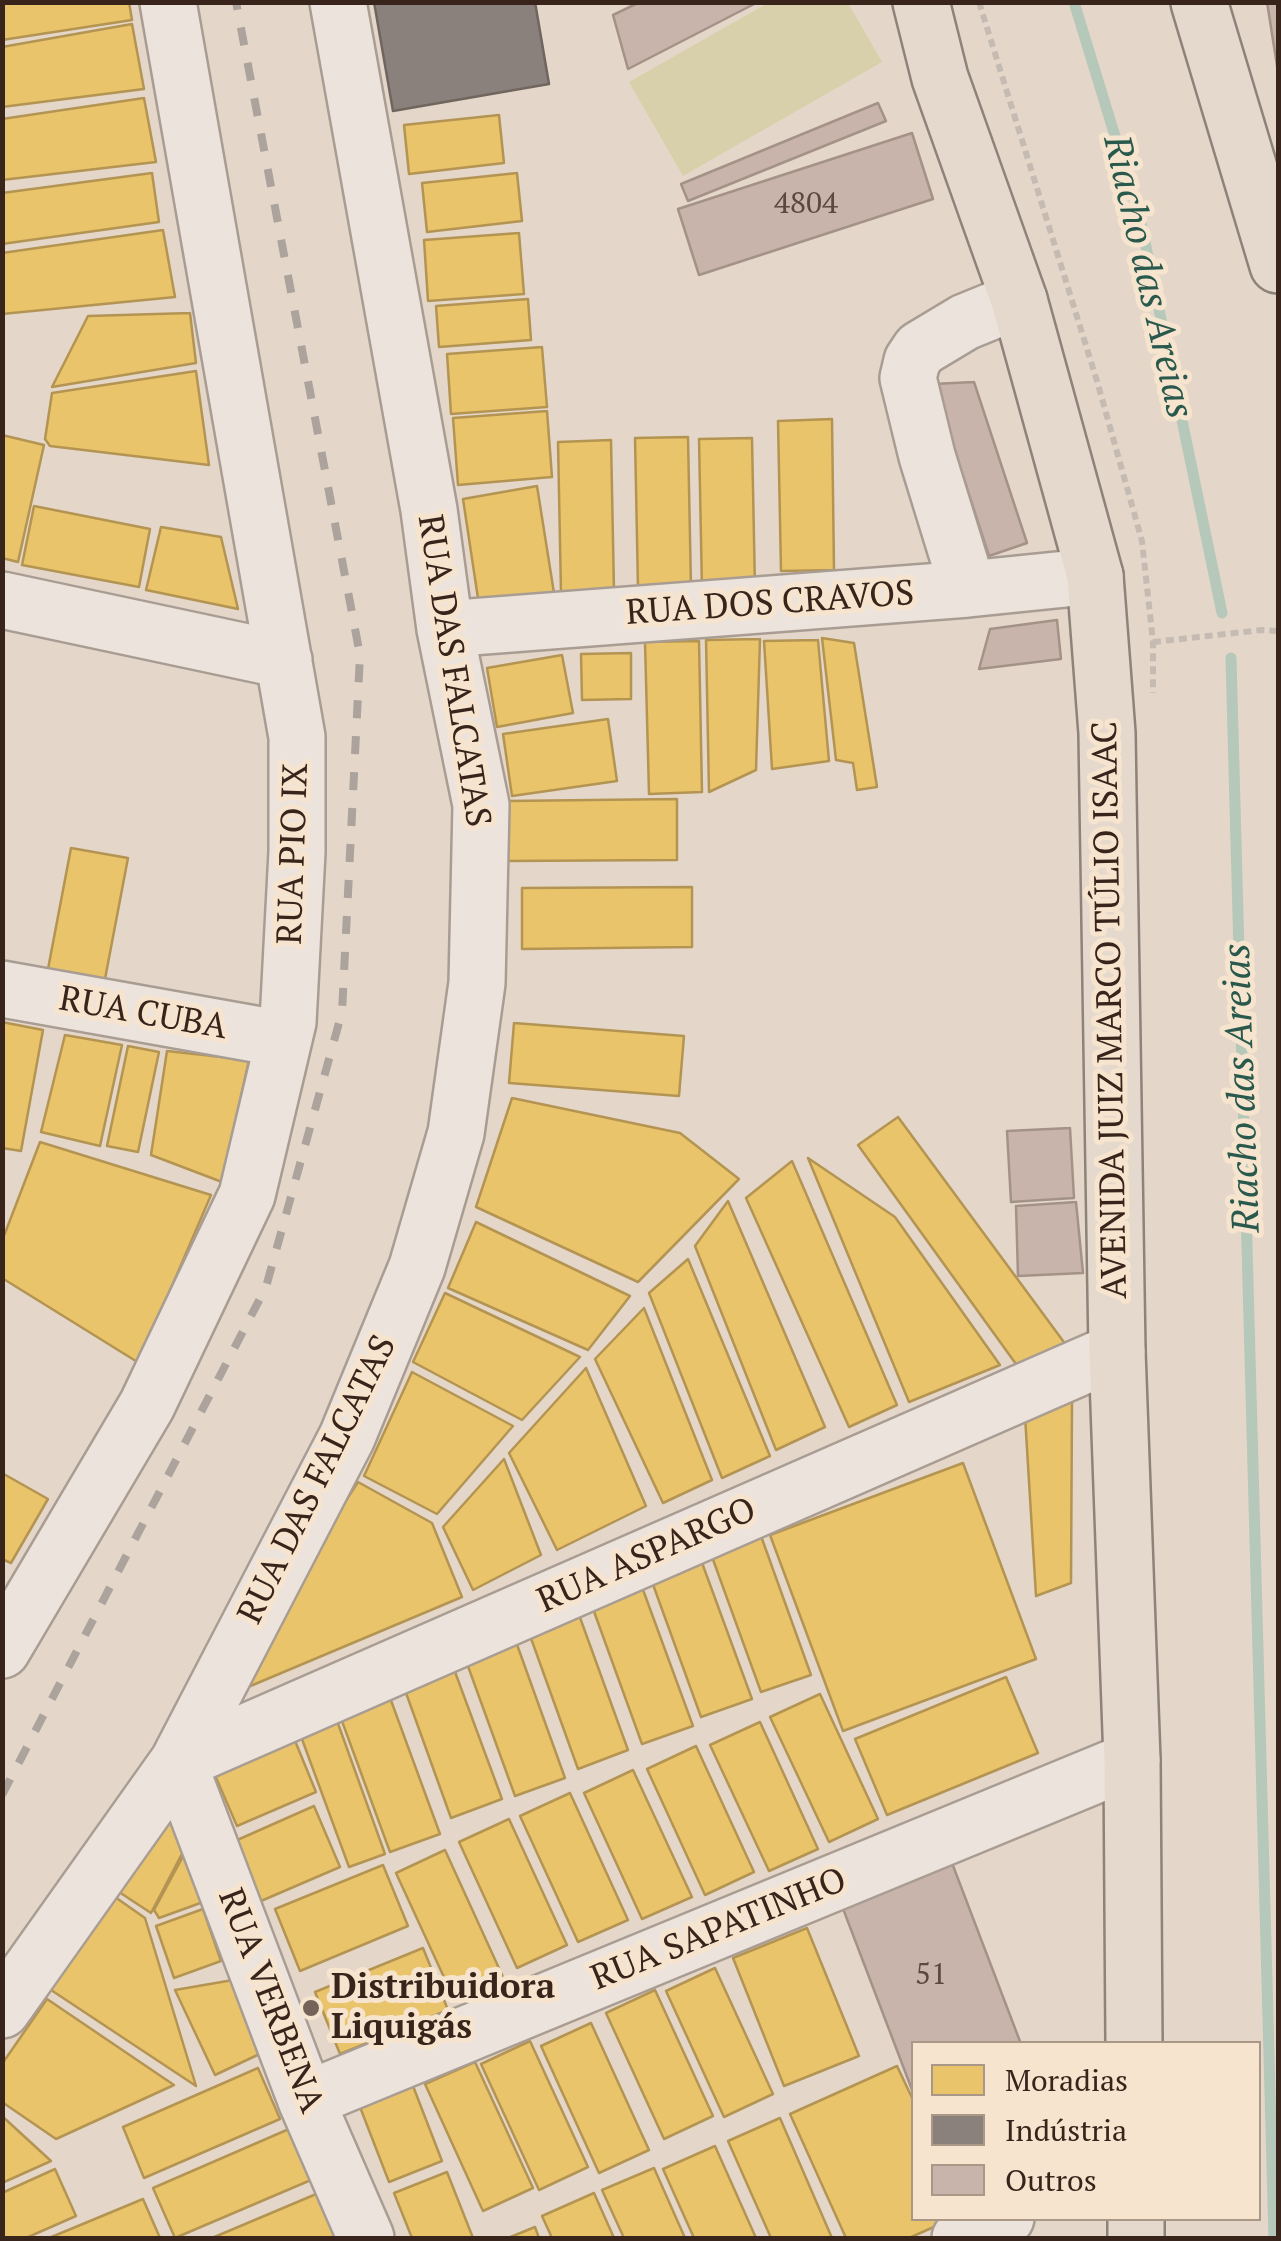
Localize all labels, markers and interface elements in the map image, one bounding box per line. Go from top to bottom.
water label: Riacho das Areias [1092,131,1202,423]
house number: 4804 [774,186,838,222]
street label: RUA DAS FALCATAS [408,512,498,830]
street label: RUA DOS CRAVOS [625,573,915,635]
street label: AVENIDA JUIZ MARCO TÚLIO ISAAC [1085,721,1137,1299]
street label: RUA PIO IX [270,763,318,945]
water label: Riacho das Areias [1215,943,1271,1233]
street label: RUA CUBA [56,979,230,1049]
street label: RUA DAS FALCATAS [230,1329,406,1631]
street label: RUA ASPARGO [531,1489,763,1623]
street label: RUA SAPATINHO [585,1860,853,2000]
street label: RUA VERBENA [208,1883,332,2119]
house number: 51 [915,1957,947,1993]
place label: Distribuidora Liquigás [331,1967,555,2049]
marker: Distribuidora Liquigás [300,1997,322,2019]
legend [911,2041,1261,2221]
text: Moradias [1005,2060,1128,2100]
text: Indústria [1005,2110,1127,2150]
text: Outros [1005,2160,1097,2200]

